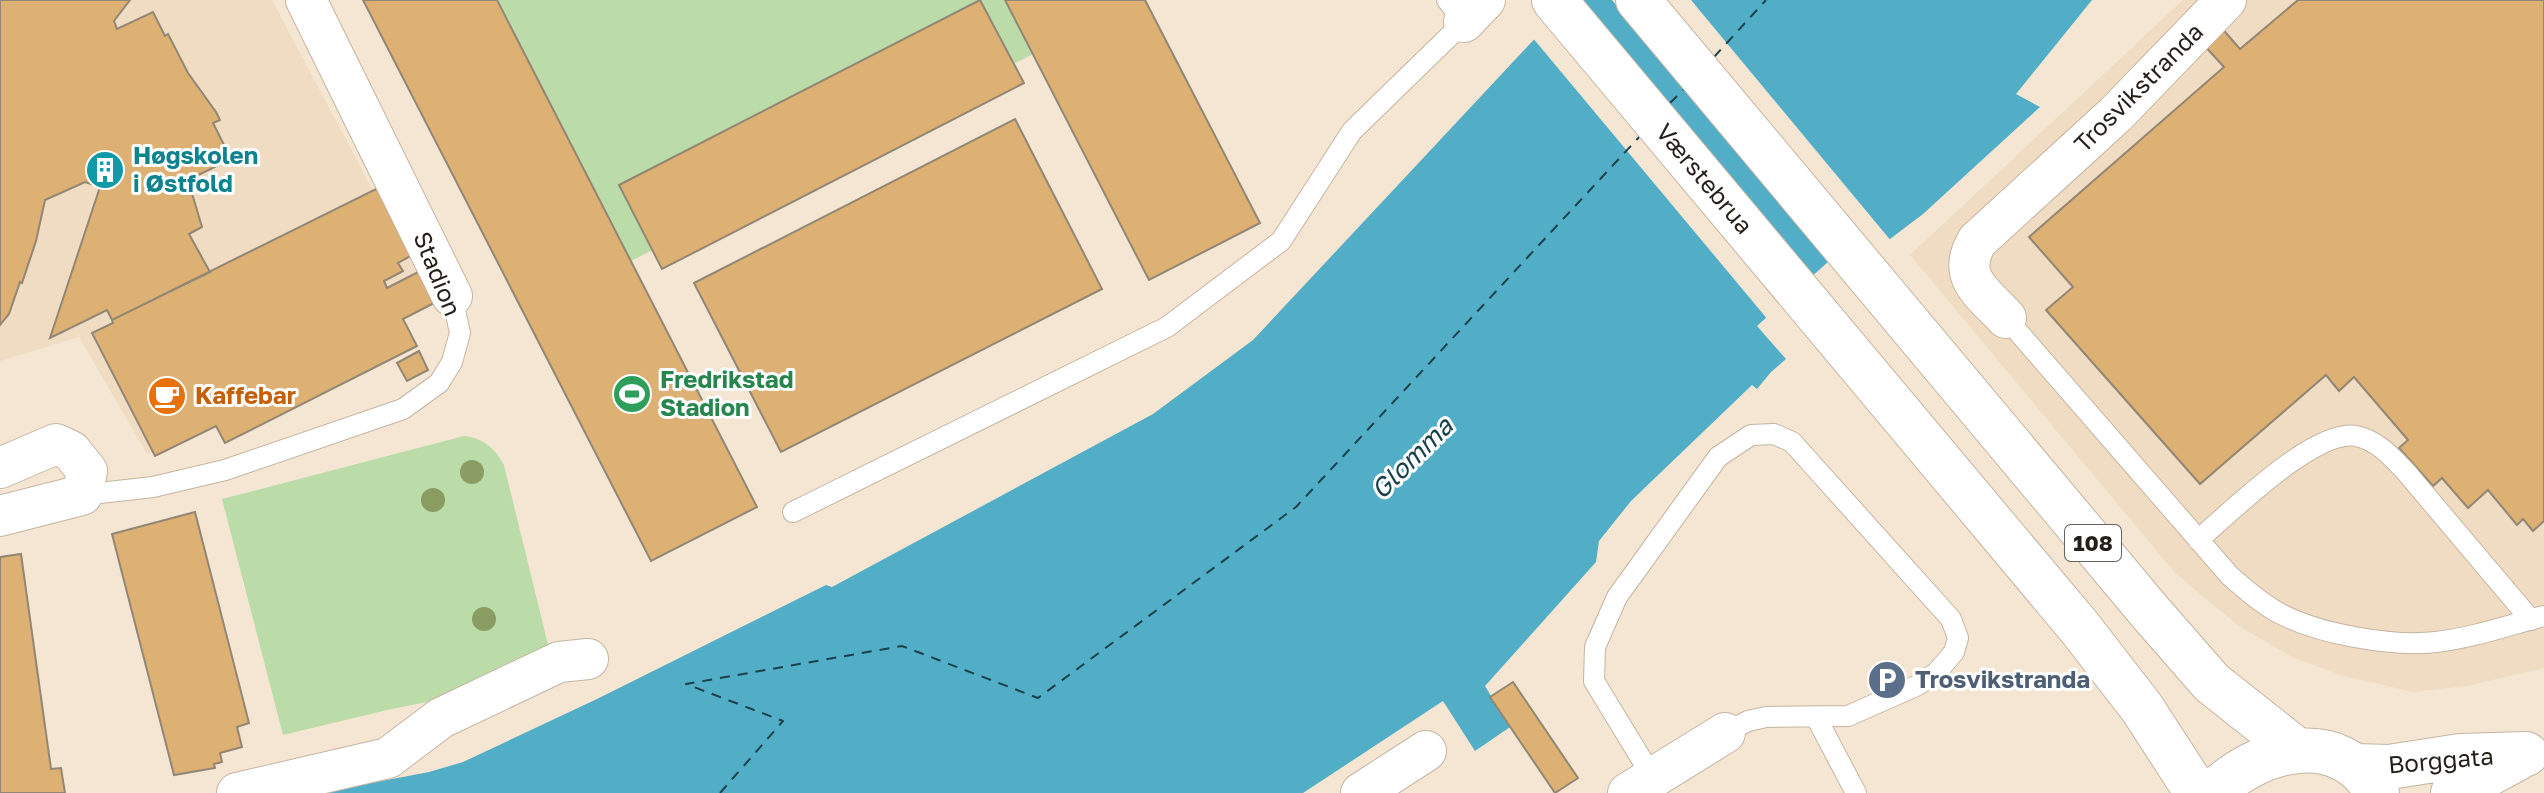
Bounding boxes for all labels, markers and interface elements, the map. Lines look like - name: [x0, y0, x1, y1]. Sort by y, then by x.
- street label: Trosvikstranda: [2067, 16, 2208, 157]
- street label: Værstebrua: [1651, 117, 1760, 239]
- place label: Høgskolen i Østfold: [133, 140, 258, 197]
- building icon: Høgskolen i Østfold: [84, 149, 126, 191]
- street label: Stadion: [408, 227, 468, 320]
- place label: Fredrikstad Stadion: [660, 364, 794, 421]
- sports icon: Fredrikstad Stadion: [611, 373, 653, 415]
- cafe icon: Kaffebar: [146, 375, 188, 417]
- place label: Kaffebar: [195, 380, 296, 409]
- water label: Glomma: [1364, 409, 1460, 505]
- road number: 108: [2065, 525, 2121, 561]
- parking icon: Trosvikstranda: [1866, 659, 1908, 701]
- place label: Trosvikstranda: [1915, 664, 2090, 693]
- street label: Borggata: [2387, 740, 2495, 779]

